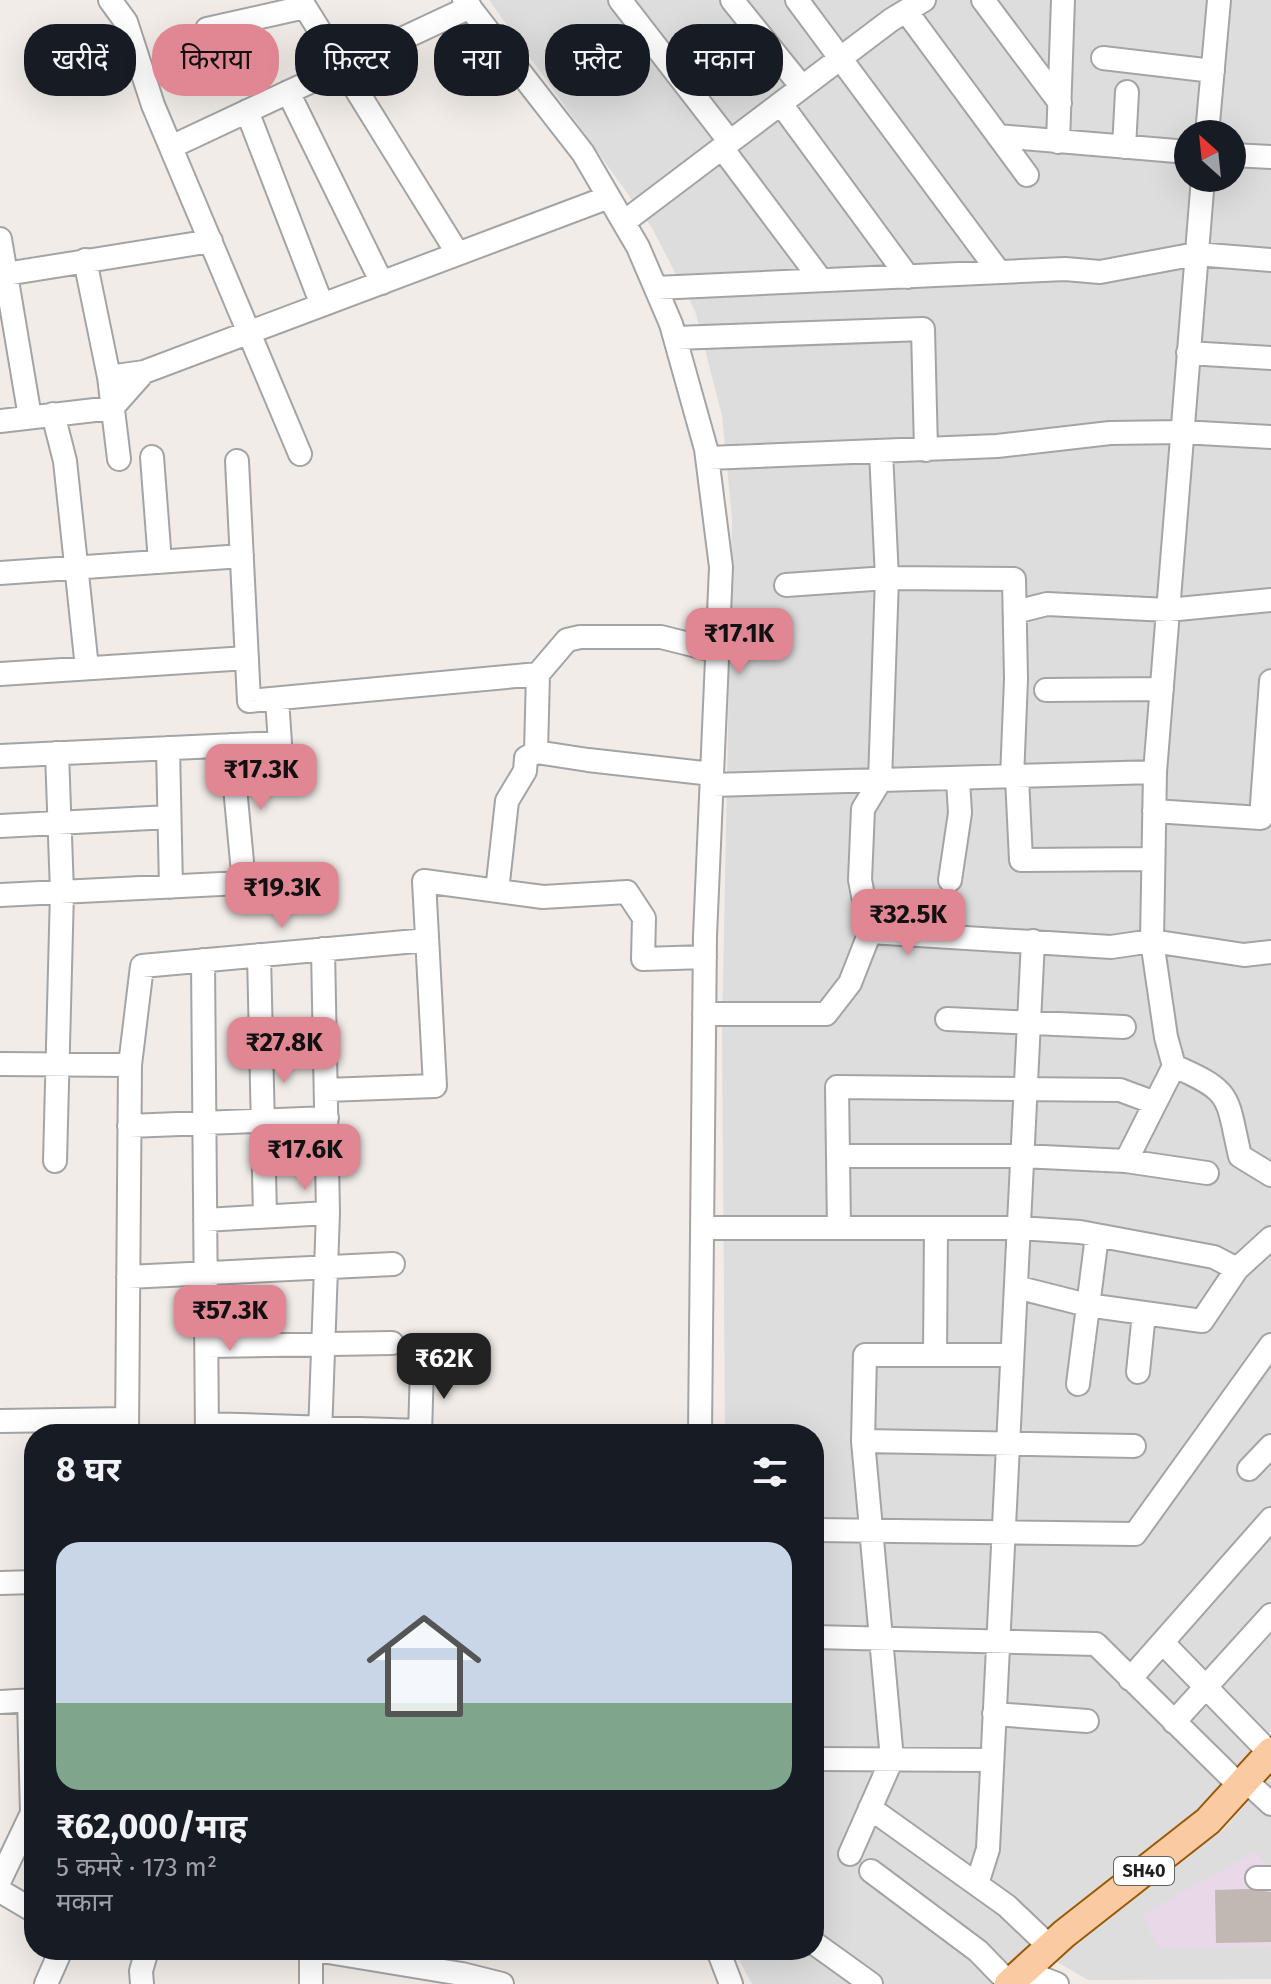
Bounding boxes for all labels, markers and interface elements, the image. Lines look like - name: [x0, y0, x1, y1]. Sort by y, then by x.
- chip: खरीदें: [24, 24, 136, 96]
- chip: किराया: [152, 24, 279, 96]
- chip: फ़िल्टर: [295, 24, 418, 96]
- chip: नया: [434, 24, 529, 96]
- chip: फ़्लैट: [545, 24, 650, 96]
- chip: मकान: [666, 24, 783, 96]
- north arrow: [1174, 120, 1246, 192]
- map controls: [1174, 120, 1246, 192]
- pin: ₹17.1K: [674, 608, 804, 676]
- text: ₹17.1K: [704, 618, 774, 649]
- pin: ₹17.3K: [196, 744, 326, 812]
- text: ₹17.3K: [224, 754, 298, 785]
- pin: ₹19.3K: [217, 862, 347, 930]
- text: ₹19.3K: [243, 872, 321, 903]
- pin: ₹32.5K: [843, 889, 973, 957]
- text: ₹32.5K: [869, 899, 947, 930]
- pin: ₹27.8K: [219, 1017, 349, 1085]
- text: ₹27.8K: [245, 1027, 323, 1058]
- pin: ₹17.6K: [240, 1124, 370, 1192]
- text: ₹17.6K: [267, 1134, 343, 1165]
- pin: ₹57.3K: [165, 1285, 295, 1353]
- text: ₹57.3K: [192, 1295, 268, 1326]
- pin: ₹62K: [397, 1333, 491, 1401]
- text: ₹62K: [415, 1343, 473, 1374]
- text: 8 घर: [56, 1449, 121, 1490]
- icon: filters: [748, 1450, 792, 1494]
- icon: home: [352, 1594, 496, 1738]
- text: ₹62,000/माह: [56, 1806, 247, 1847]
- text: 5 कमरे · 173 m²: [56, 1852, 217, 1883]
- road number: SH40: [1114, 1857, 1174, 1885]
- text: मकान: [56, 1887, 113, 1918]

